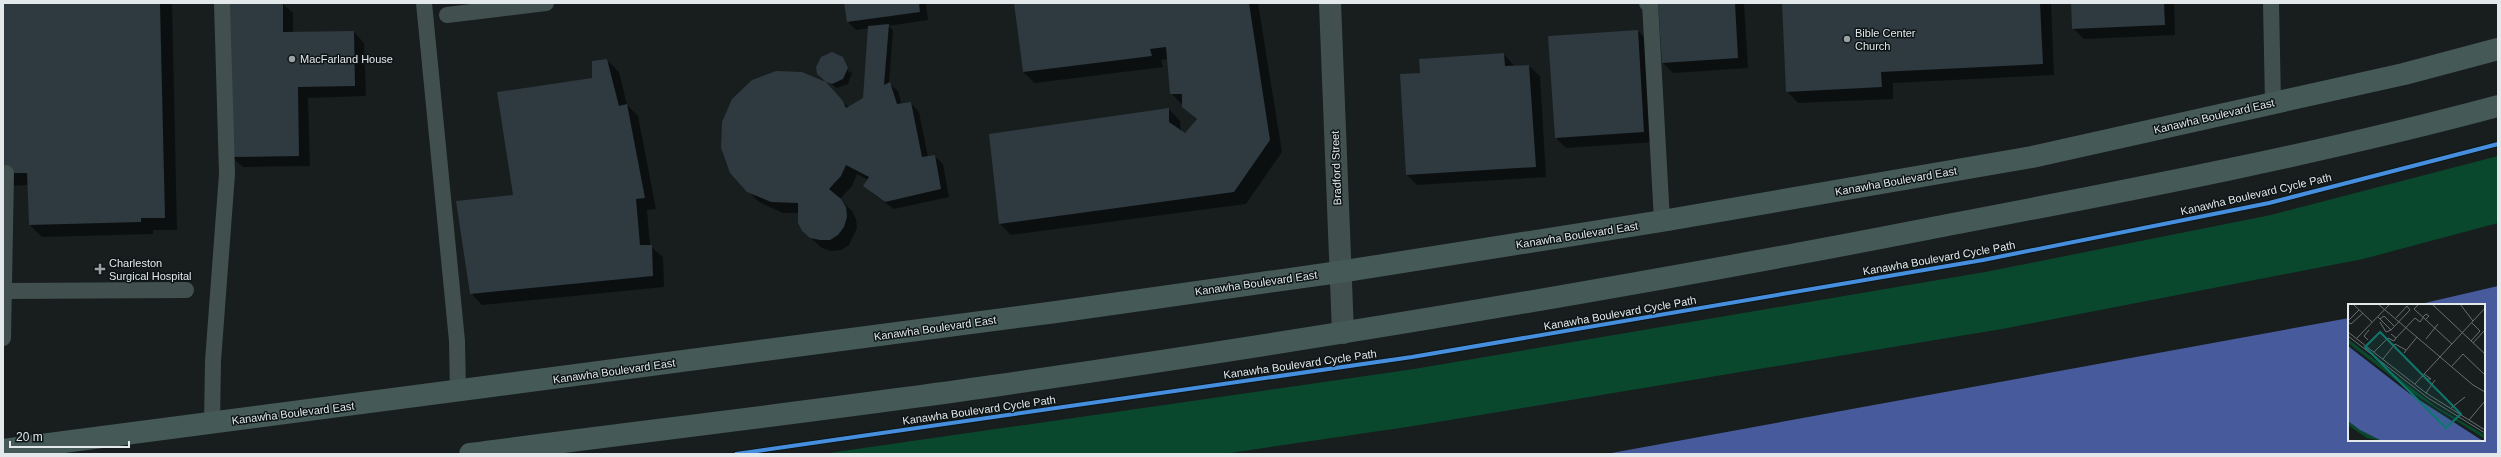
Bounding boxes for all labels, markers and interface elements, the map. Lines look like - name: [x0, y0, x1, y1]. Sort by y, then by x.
- place label: Bible Center Church: [1855, 27, 1916, 52]
- marker: Bible Center Church: [1842, 34, 1852, 44]
- place label: MacFarland House: [300, 53, 393, 65]
- marker: MacFarland House: [287, 54, 297, 64]
- street label: Kanawha Boulevard East: [2152, 96, 2276, 136]
- street label: Bradford Street: [1329, 131, 1343, 205]
- street label: Kanawha Boulevard East: [1834, 164, 1958, 198]
- street label: Kanawha Boulevard Cycle Path: [2179, 171, 2333, 217]
- street label: Kanawha Boulevard East: [1515, 219, 1639, 251]
- street label: Kanawha Boulevard Cycle Path: [1862, 239, 2016, 277]
- place label: Charleston Surgical Hospital: [109, 257, 192, 282]
- marker: Charleston Surgical Hospital: [94, 263, 106, 275]
- street label: Kanawha Boulevard East: [1194, 268, 1318, 298]
- street label: Kanawha Boulevard Cycle Path: [1543, 294, 1697, 332]
- inset map: [2348, 304, 2485, 441]
- street label: Kanawha Boulevard East: [873, 313, 997, 343]
- street label: Kanawha Boulevard Cycle Path: [1223, 347, 1377, 381]
- street label: Kanawha Boulevard East: [552, 356, 676, 386]
- street label: Kanawha Boulevard Cycle Path: [902, 393, 1056, 427]
- street label: Kanawha Boulevard East: [231, 400, 355, 426]
- scale bar: [10, 423, 129, 449]
- text: 20 m: [16, 430, 43, 444]

